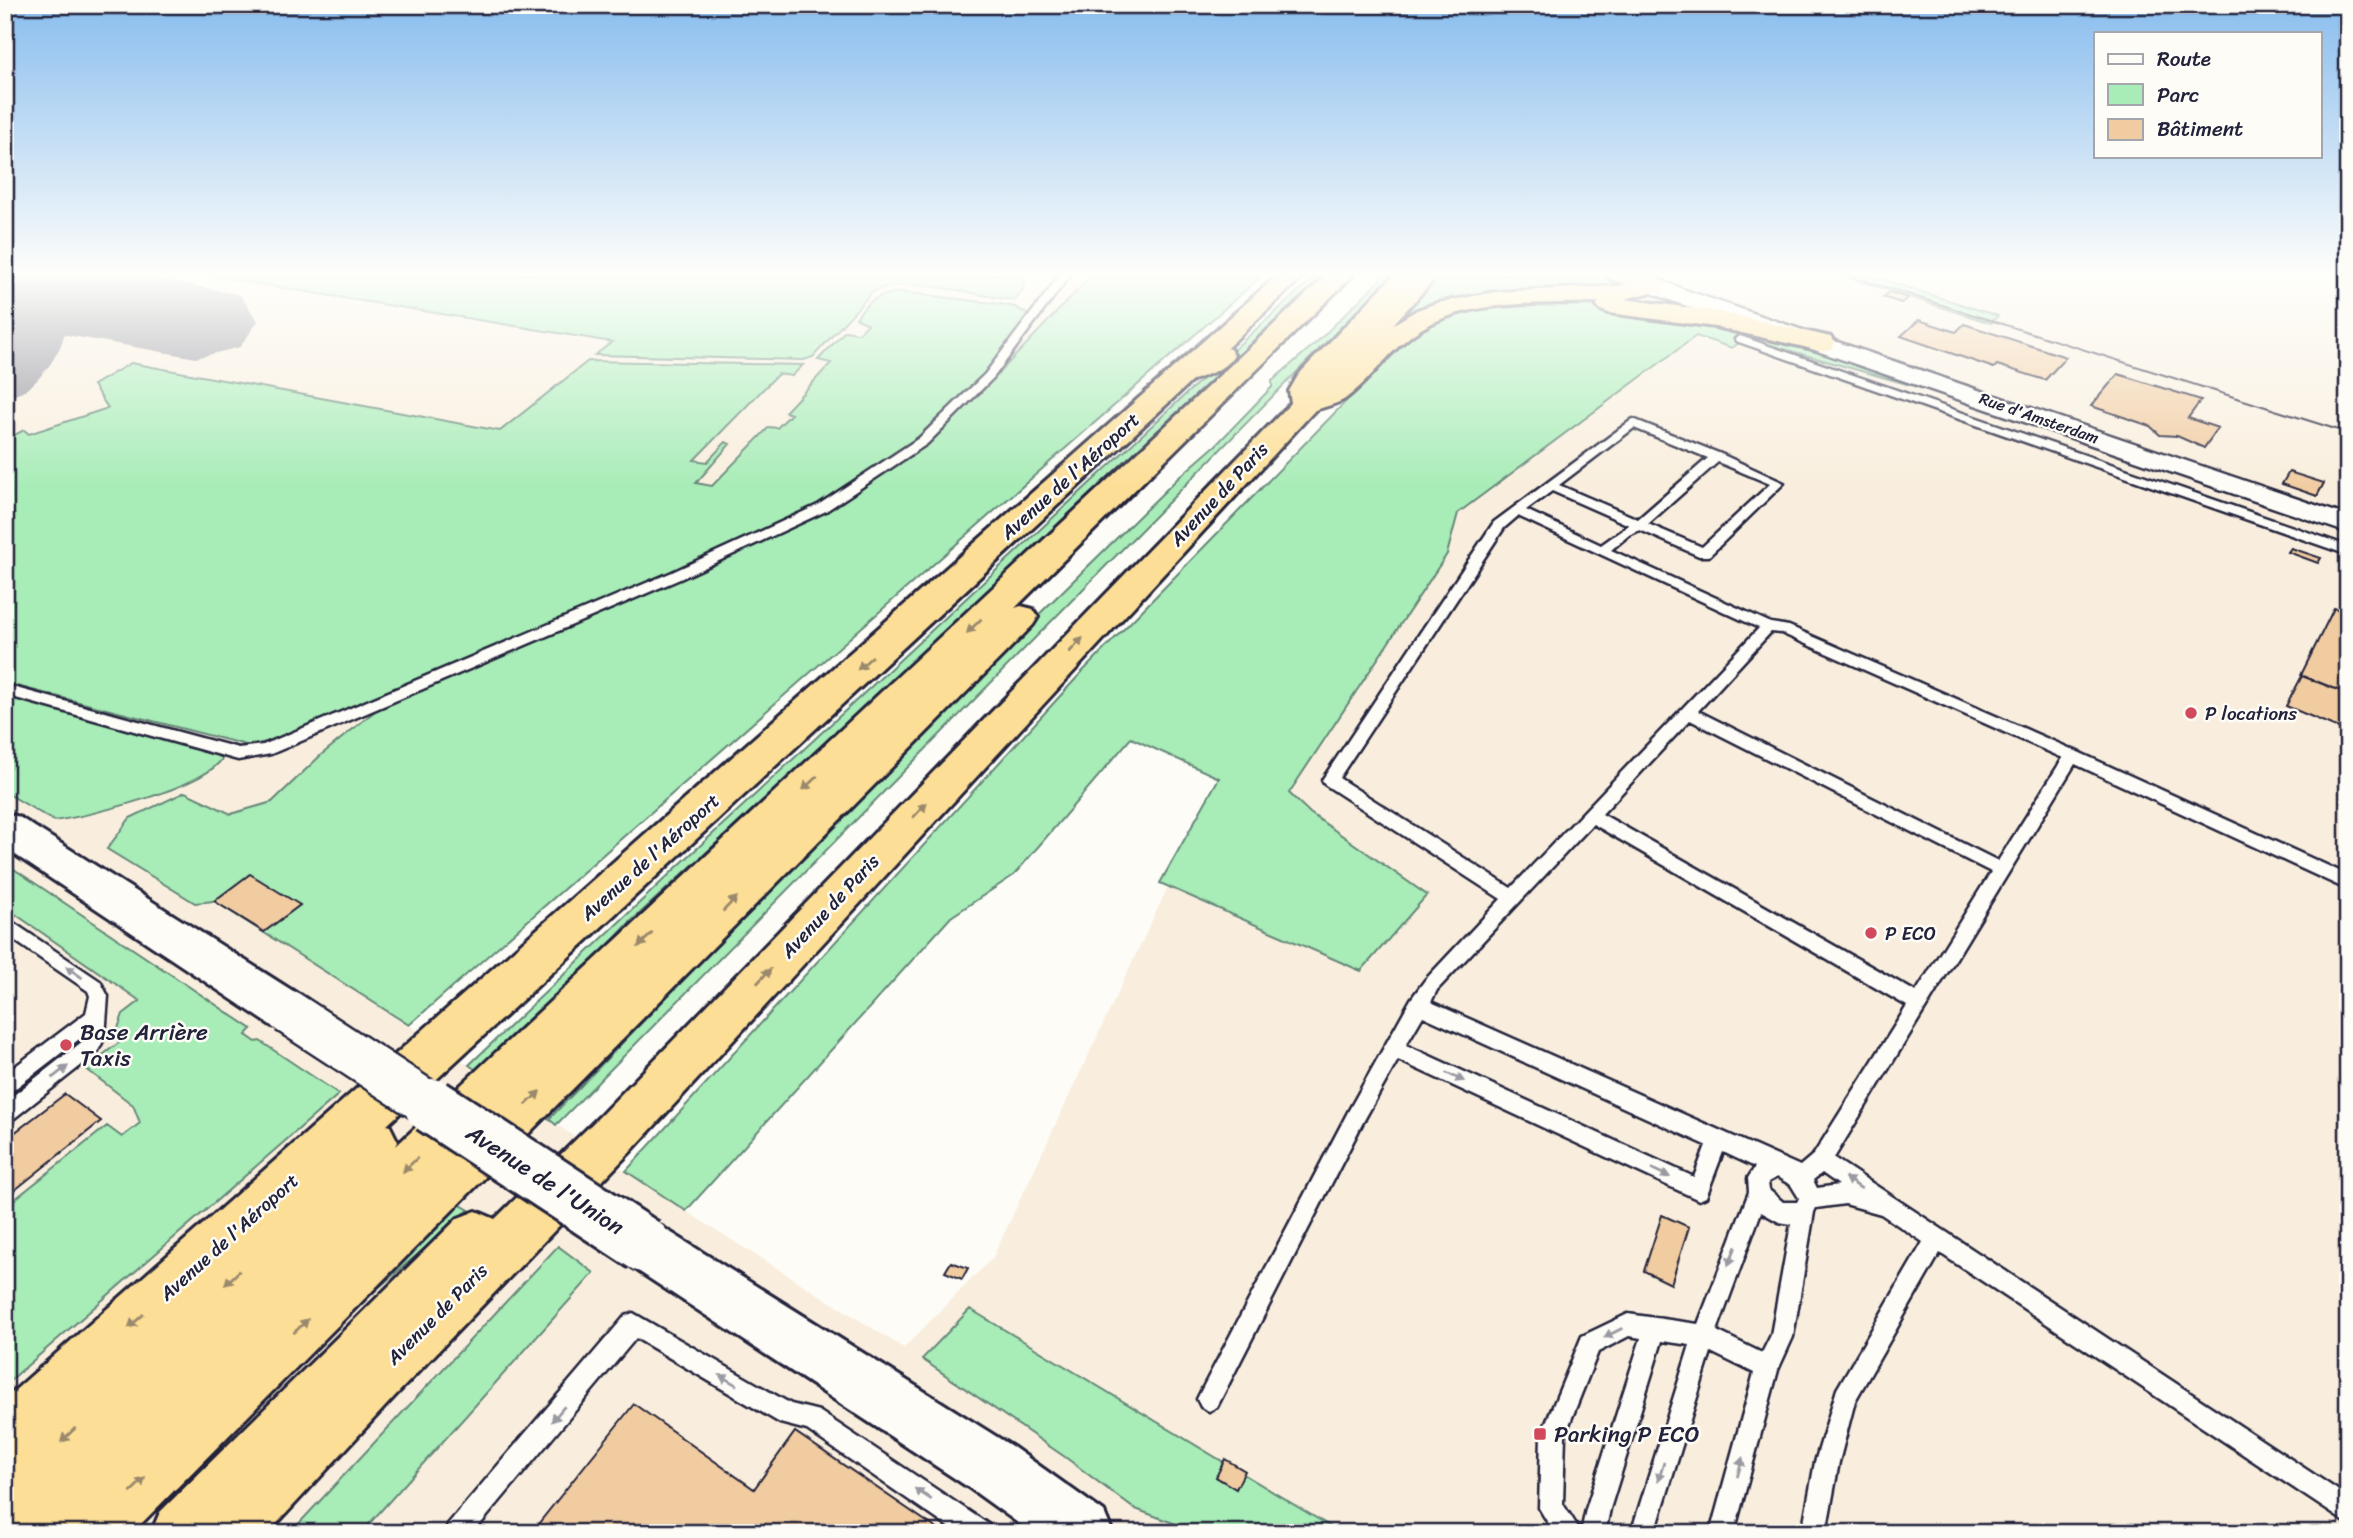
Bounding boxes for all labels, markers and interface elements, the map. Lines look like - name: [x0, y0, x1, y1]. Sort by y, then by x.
- legend: [2094, 32, 2322, 158]
- text: Route: [2157, 40, 2211, 78]
- text: Parc: [2157, 76, 2199, 114]
- text: Bâtiment: [2157, 110, 2243, 148]
- street label: Rue d'Amsterdam: [1975, 384, 2103, 452]
- street label: Avenue de l'Aéroport: [992, 404, 1147, 549]
- street label: Avenue de Paris: [1161, 434, 1277, 555]
- one-way arrow: [966, 617, 983, 633]
- one-way arrow: [1068, 637, 1084, 654]
- one-way arrow: [857, 654, 874, 670]
- place label: P locations: [2205, 697, 2297, 730]
- marker: P locations: [2183, 705, 2199, 721]
- one-way arrow: [801, 775, 818, 792]
- street label: Avenue de l'Aéroport: [572, 785, 727, 930]
- one-way arrow: [912, 801, 928, 819]
- street label: Avenue de Paris: [772, 846, 888, 967]
- one-way arrow: [722, 896, 738, 912]
- place label: P ECO: [1885, 917, 1936, 950]
- marker: P ECO: [1863, 925, 1879, 941]
- one-way arrow: [637, 932, 654, 948]
- one-way arrow: [65, 965, 83, 979]
- one-way arrow: [755, 968, 771, 985]
- place label: Base Arrière Taxis: [80, 1012, 208, 1079]
- marker: Base Arrière Taxis: [58, 1037, 74, 1053]
- one-way arrow: [50, 1065, 68, 1080]
- one-way arrow: [1444, 1072, 1465, 1083]
- one-way arrow: [524, 1090, 541, 1106]
- street label: Avenue de l'Union: [457, 1113, 633, 1247]
- one-way arrow: [401, 1157, 418, 1174]
- street label: Avenue de l'Aéroport: [151, 1165, 306, 1310]
- one-way arrow: [1651, 1167, 1671, 1178]
- one-way arrow: [1844, 1176, 1862, 1190]
- one-way arrow: [1726, 1245, 1737, 1266]
- street label: Avenue de Paris: [378, 1255, 496, 1373]
- one-way arrow: [224, 1269, 241, 1285]
- one-way arrow: [127, 1313, 144, 1328]
- one-way arrow: [292, 1317, 309, 1334]
- one-way arrow: [1603, 1327, 1623, 1338]
- one-way arrow: [719, 1374, 738, 1386]
- one-way arrow: [551, 1405, 566, 1422]
- place label: Parking P ECO: [1554, 1414, 1700, 1455]
- marker: Parking P ECO: [1532, 1426, 1548, 1442]
- one-way arrow: [60, 1427, 77, 1443]
- one-way arrow: [1735, 1456, 1746, 1478]
- one-way arrow: [1656, 1462, 1666, 1483]
- one-way arrow: [130, 1477, 146, 1493]
- one-way arrow: [914, 1487, 932, 1501]

